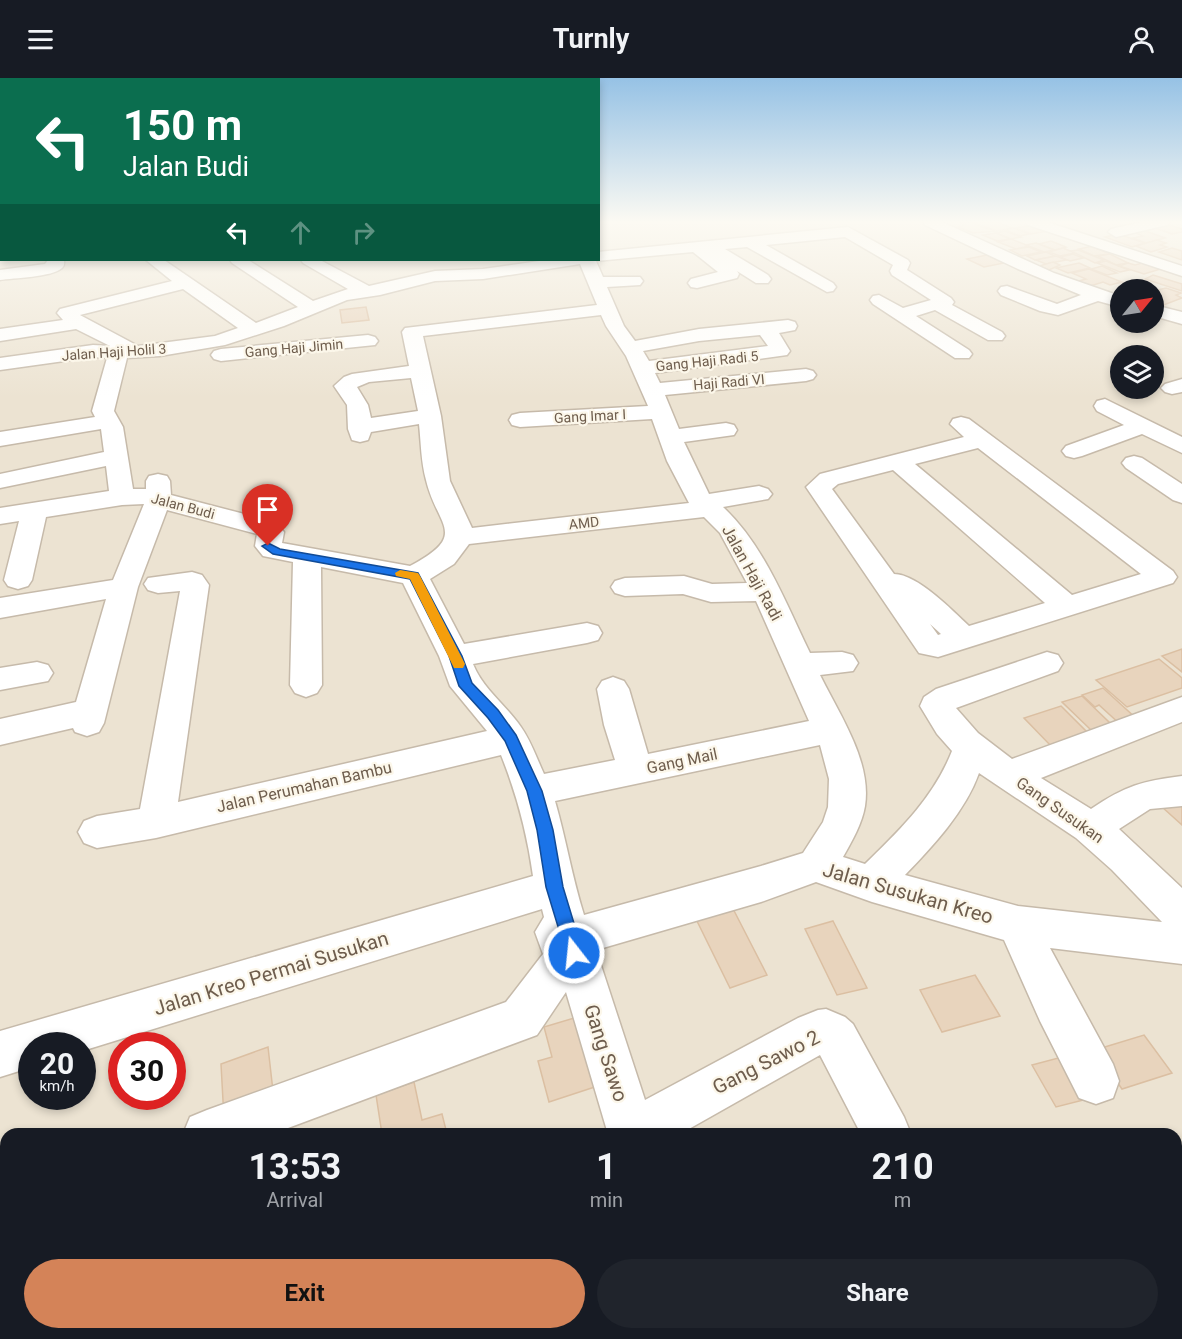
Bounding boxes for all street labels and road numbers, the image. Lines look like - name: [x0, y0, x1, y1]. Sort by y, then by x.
- street label: Gang Haji Jimin: [244, 336, 344, 360]
- street label: Jalan Haji Holil 3: [61, 340, 167, 364]
- street label: Gang Haji Radi 5: [655, 348, 759, 374]
- street label: Haji Radi VI: [693, 371, 765, 393]
- street label: Gang Imar I: [554, 406, 626, 426]
- street label: Jalan Budi: [149, 490, 217, 522]
- street label: AMD: [568, 513, 600, 533]
- street label: Jalan Haji Radi: [718, 522, 786, 624]
- street label: Gang Mail: [645, 744, 719, 778]
- street label: Jalan Perumahan Bambu: [215, 758, 393, 816]
- street label: Gang Susukan: [1013, 773, 1107, 847]
- street label: Jalan Susukan Kreo: [820, 857, 996, 929]
- street label: Jalan Kreo Permai Susukan: [151, 926, 391, 1020]
- street label: Gang Sawo: [579, 1001, 633, 1105]
- street label: Gang Sawo 2: [708, 1025, 824, 1099]

